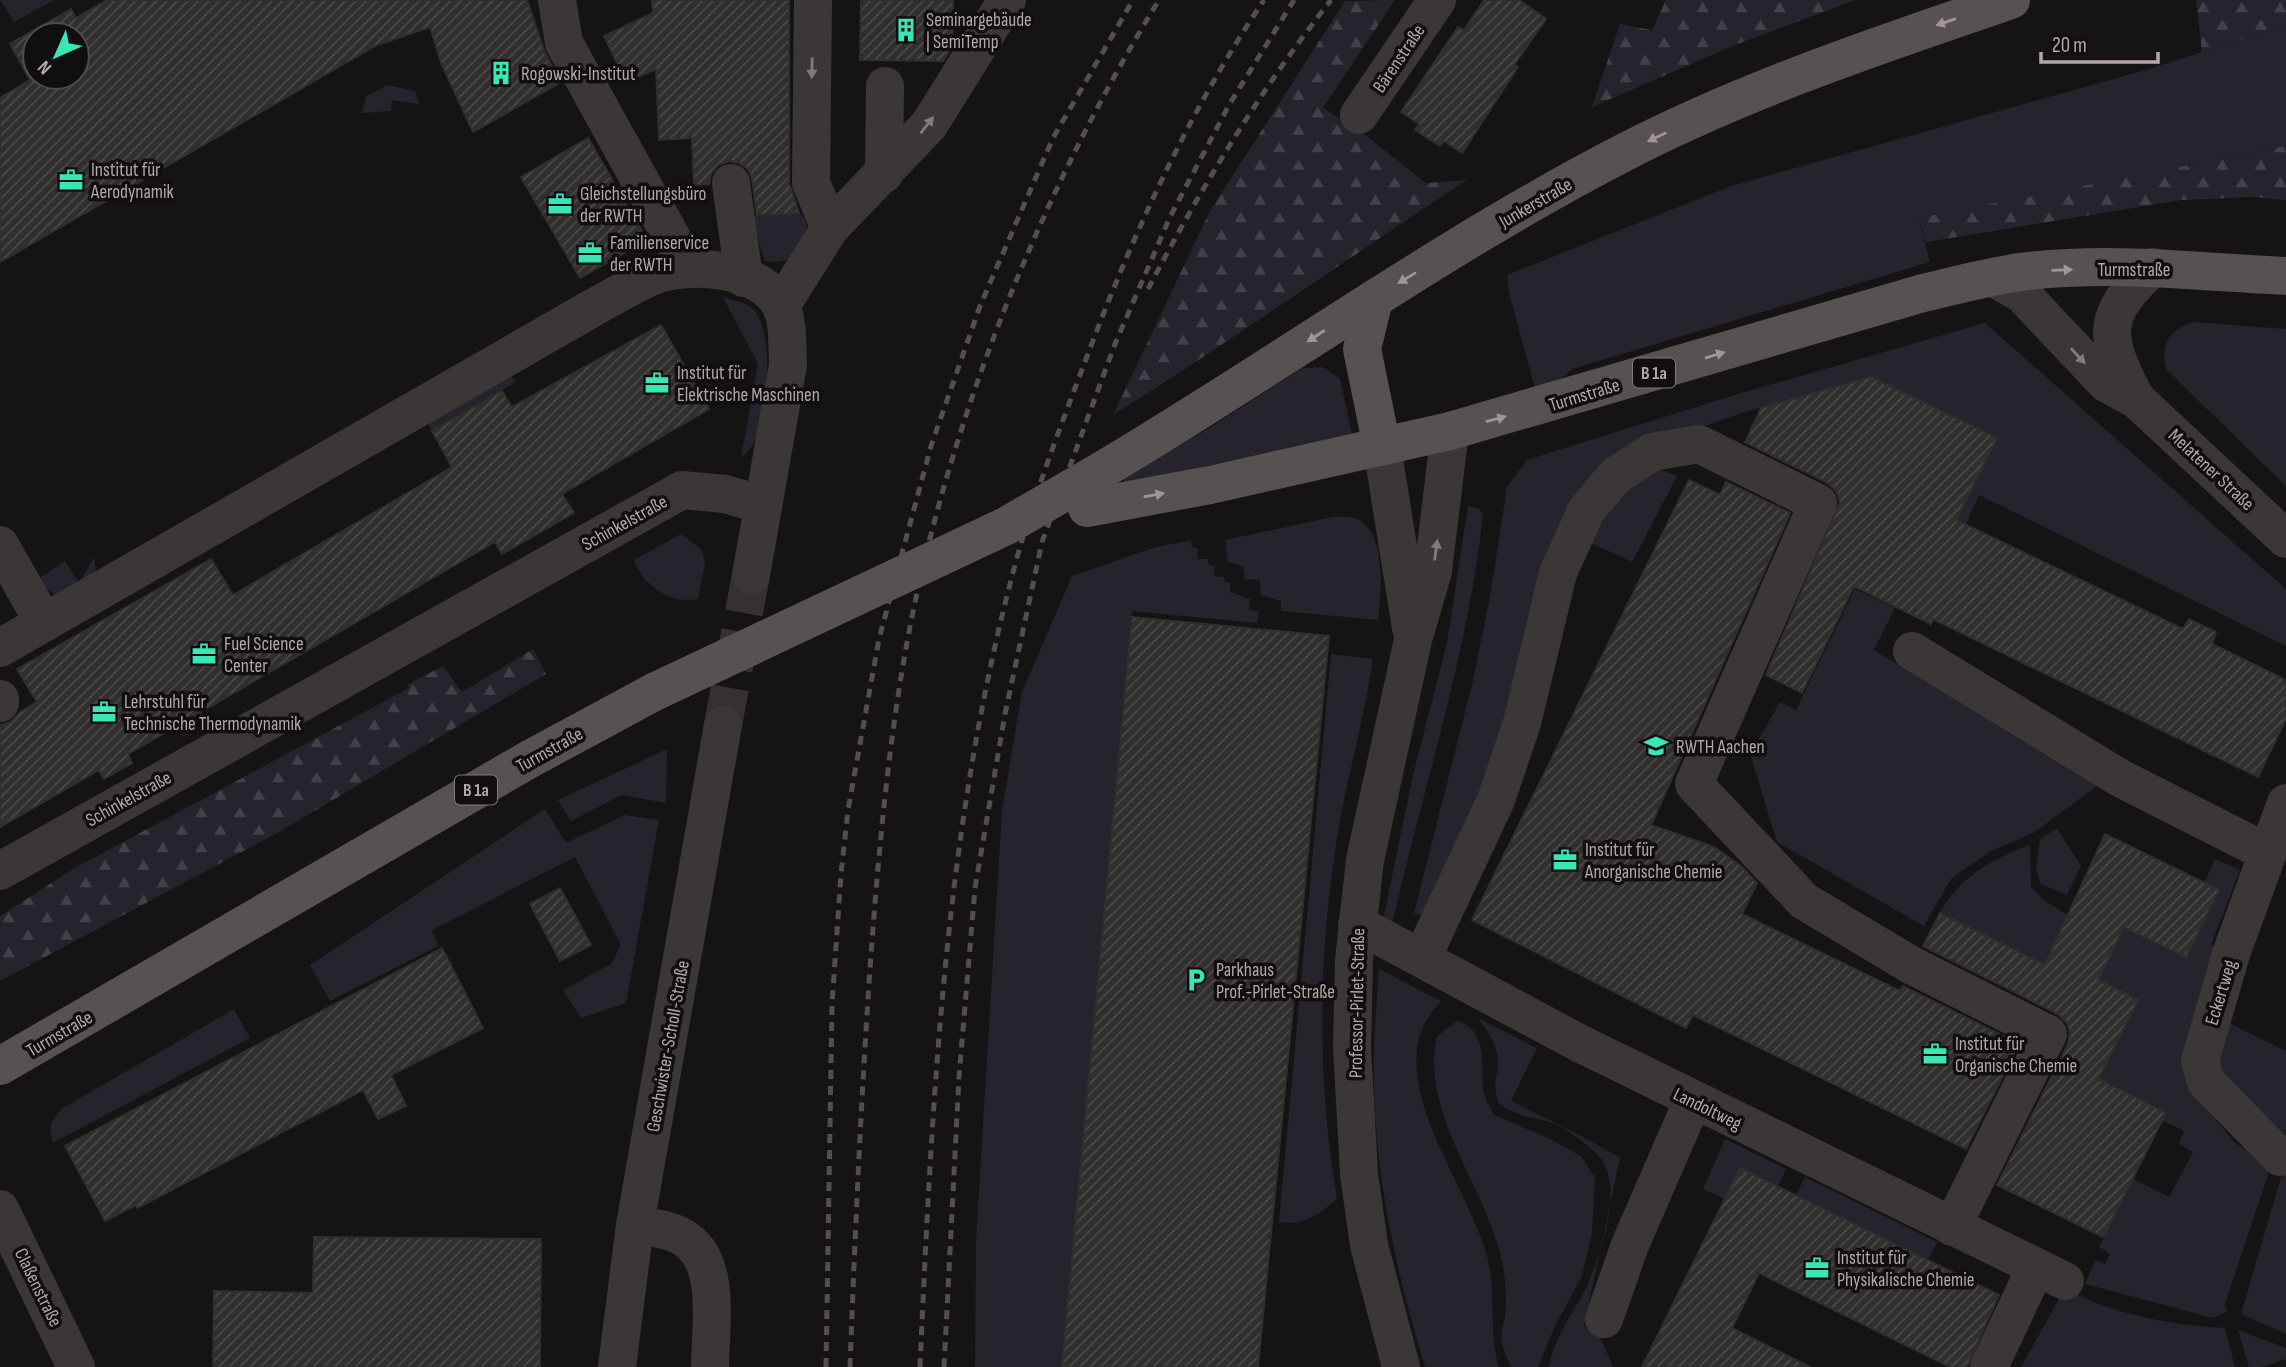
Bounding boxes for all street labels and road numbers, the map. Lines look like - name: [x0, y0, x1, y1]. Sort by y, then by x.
- street label: Bärenstraße: [1368, 20, 1430, 97]
- street label: Junkerstraße: [1494, 173, 1576, 234]
- street label: Turmstraße: [2098, 259, 2170, 282]
- road number: B 1a: [1633, 358, 1675, 388]
- street label: Turmstraße: [1546, 374, 1623, 417]
- street label: Melatener Straße: [2163, 424, 2259, 516]
- street label: Schinkelstraße: [578, 490, 672, 556]
- street label: Turmstraße: [512, 723, 587, 778]
- street label: Schinkelstraße: [82, 766, 176, 832]
- road number: B 1a: [455, 776, 497, 804]
- street label: Professor-Pirlet-Straße: [1345, 928, 1370, 1078]
- street label: Eckertweg: [2201, 957, 2242, 1028]
- street label: Geschwister-Scholl-Straße: [642, 959, 695, 1134]
- street label: Turmstraße: [23, 1006, 97, 1062]
- street label: Landoltweg: [1669, 1083, 1746, 1136]
- street label: Claßenstraße: [9, 1245, 67, 1331]

